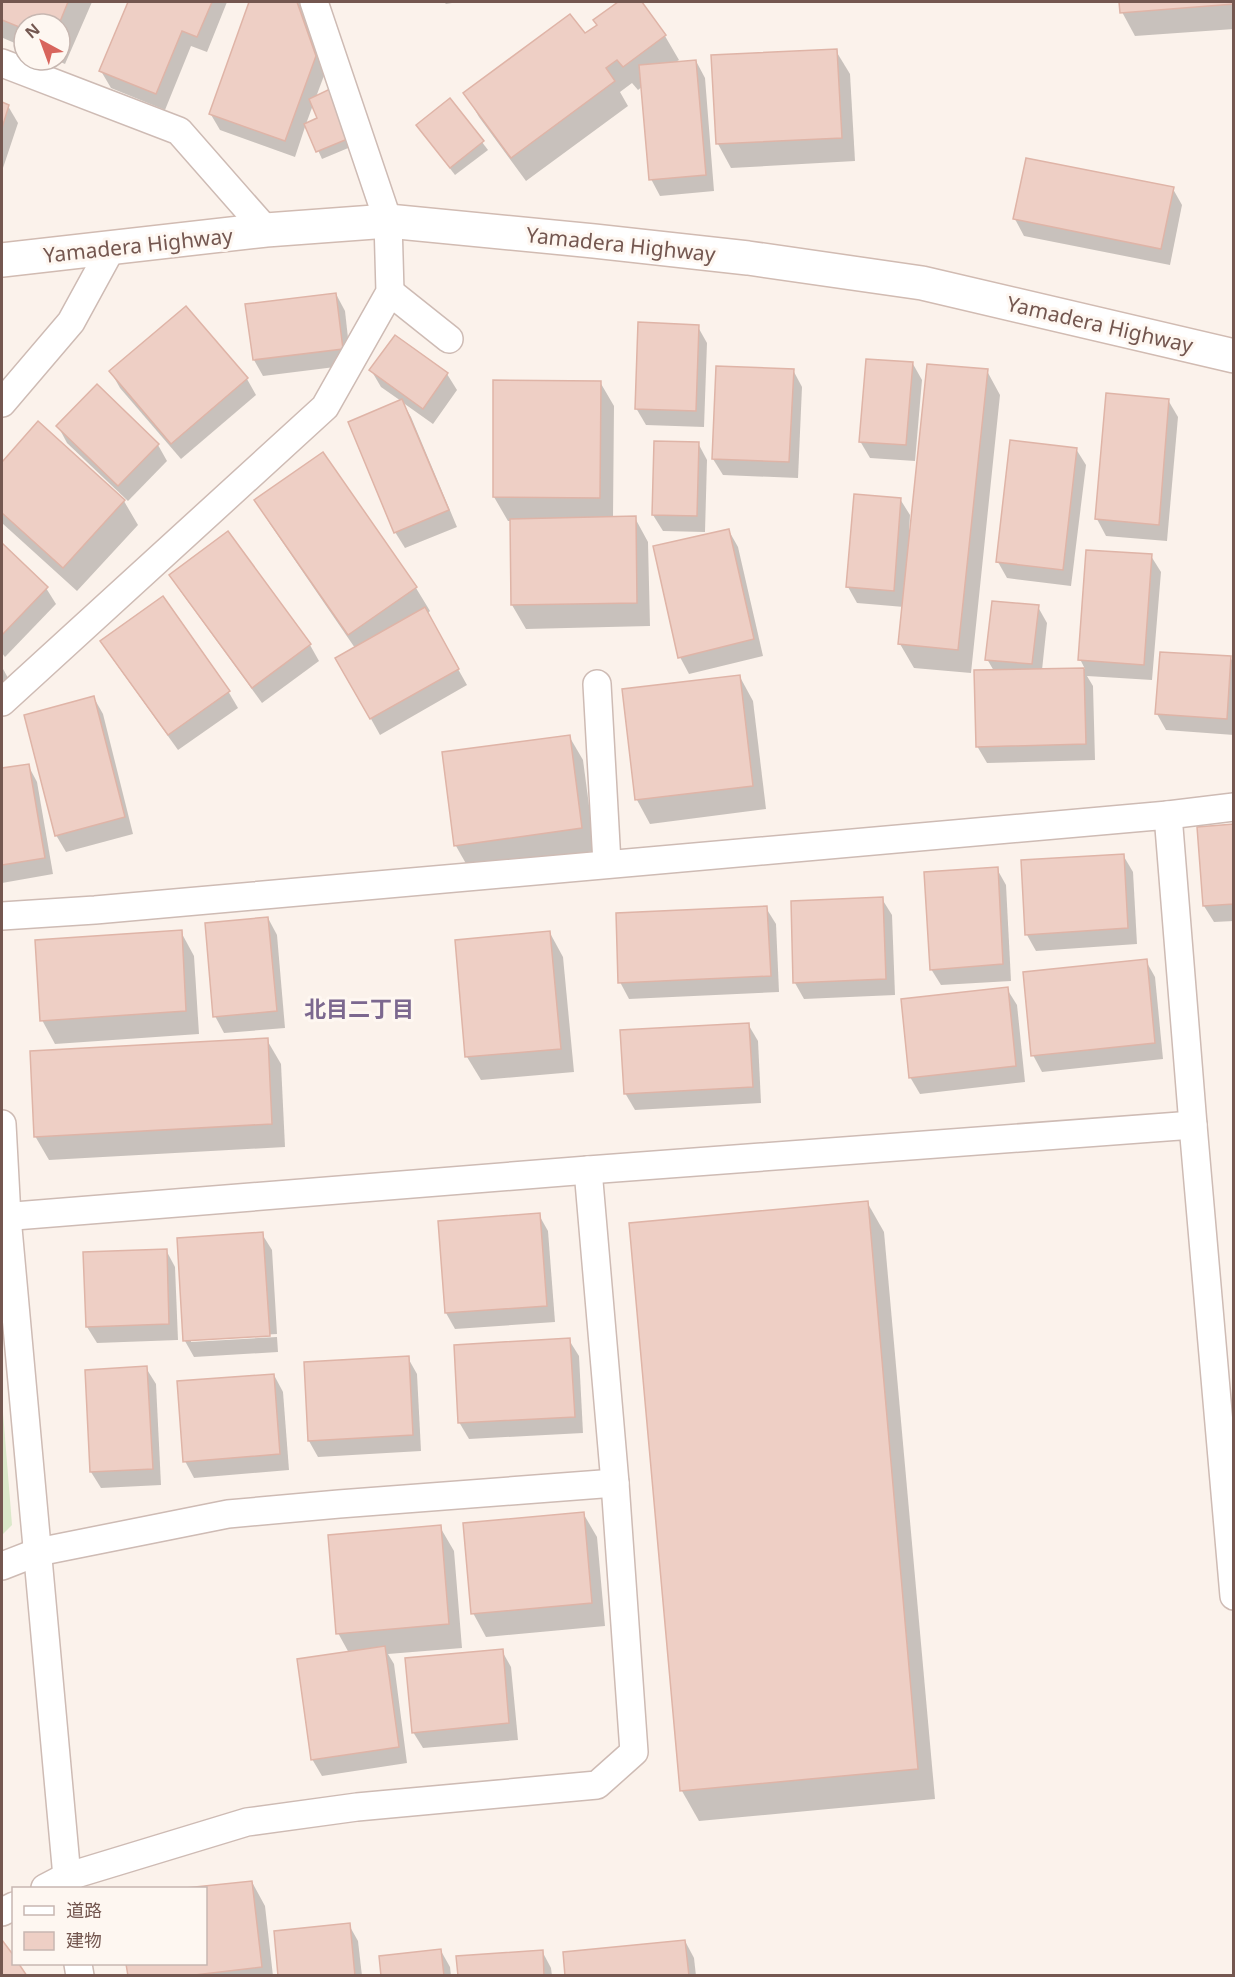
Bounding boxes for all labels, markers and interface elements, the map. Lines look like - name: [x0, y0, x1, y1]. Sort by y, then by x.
- north arrow: [12, 12, 72, 72]
- text: N: [20, 18, 44, 43]
- street label: Yamadera Highway: [525, 220, 717, 268]
- street label: Yamadera Highway: [42, 221, 234, 269]
- street label: Yamadera Highway: [1004, 289, 1196, 359]
- district label: 北目二丁目: [304, 993, 414, 1023]
- legend: [12, 1887, 207, 1965]
- text: 道路: [66, 1898, 102, 1922]
- text: 建物: [66, 1928, 102, 1952]

